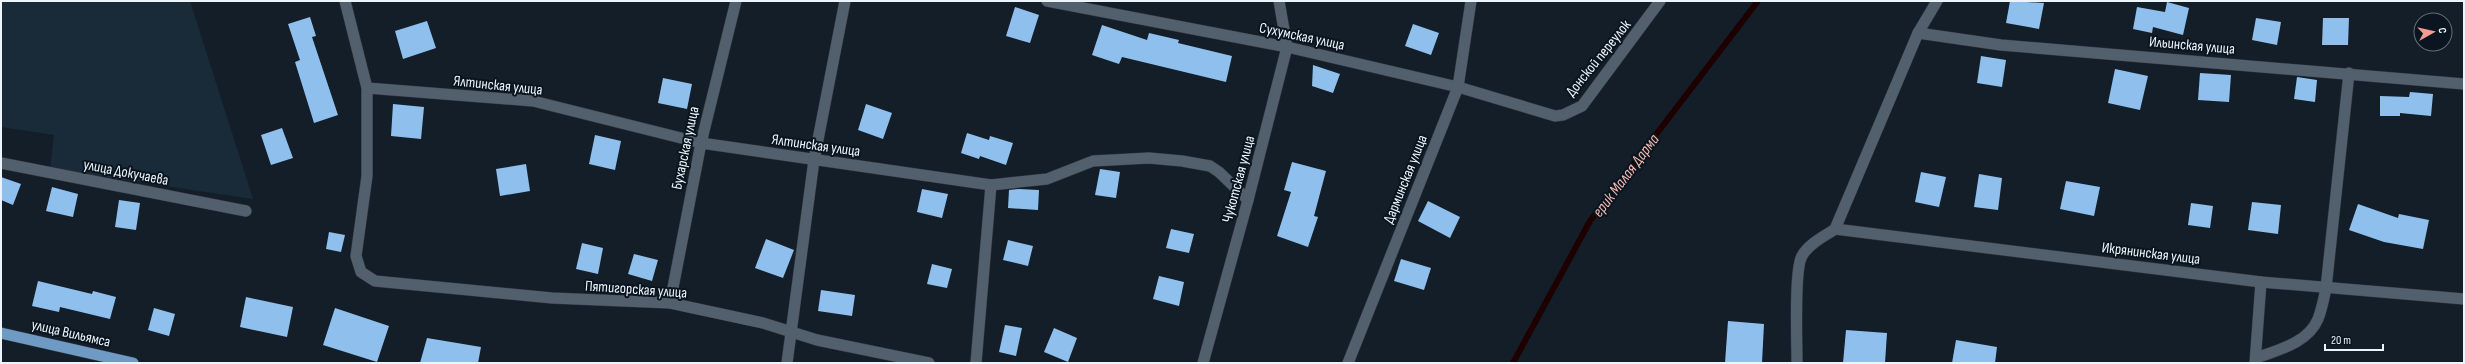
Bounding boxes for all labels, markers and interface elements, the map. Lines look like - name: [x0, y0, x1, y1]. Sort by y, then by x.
- north arrow: [2413, 12, 2453, 52]
- street label: Донской переулок: [1562, 16, 1635, 101]
- street label: Сухумская улица: [1258, 18, 1346, 55]
- text: С: [2436, 27, 2449, 35]
- street label: Ильинская улица: [2148, 32, 2236, 59]
- street label: Ялтинская улица: [453, 71, 544, 100]
- street label: Бухарская улица: [667, 105, 704, 191]
- street label: Ялтинская улица: [770, 130, 862, 161]
- water label: ерик Малая Дарма: [1589, 130, 1664, 221]
- street label: Дарминская улица: [1379, 132, 1432, 226]
- street label: Чукотская улица: [1218, 133, 1259, 225]
- street label: улица Докучаева: [82, 155, 170, 190]
- street label: Икрянинская улица: [2101, 238, 2201, 269]
- street label: Пятигорская улица: [584, 276, 688, 303]
- street label: улица Вильямса: [30, 315, 112, 352]
- scale bar: [2325, 326, 2383, 352]
- text: 20 m: [2331, 333, 2351, 348]

